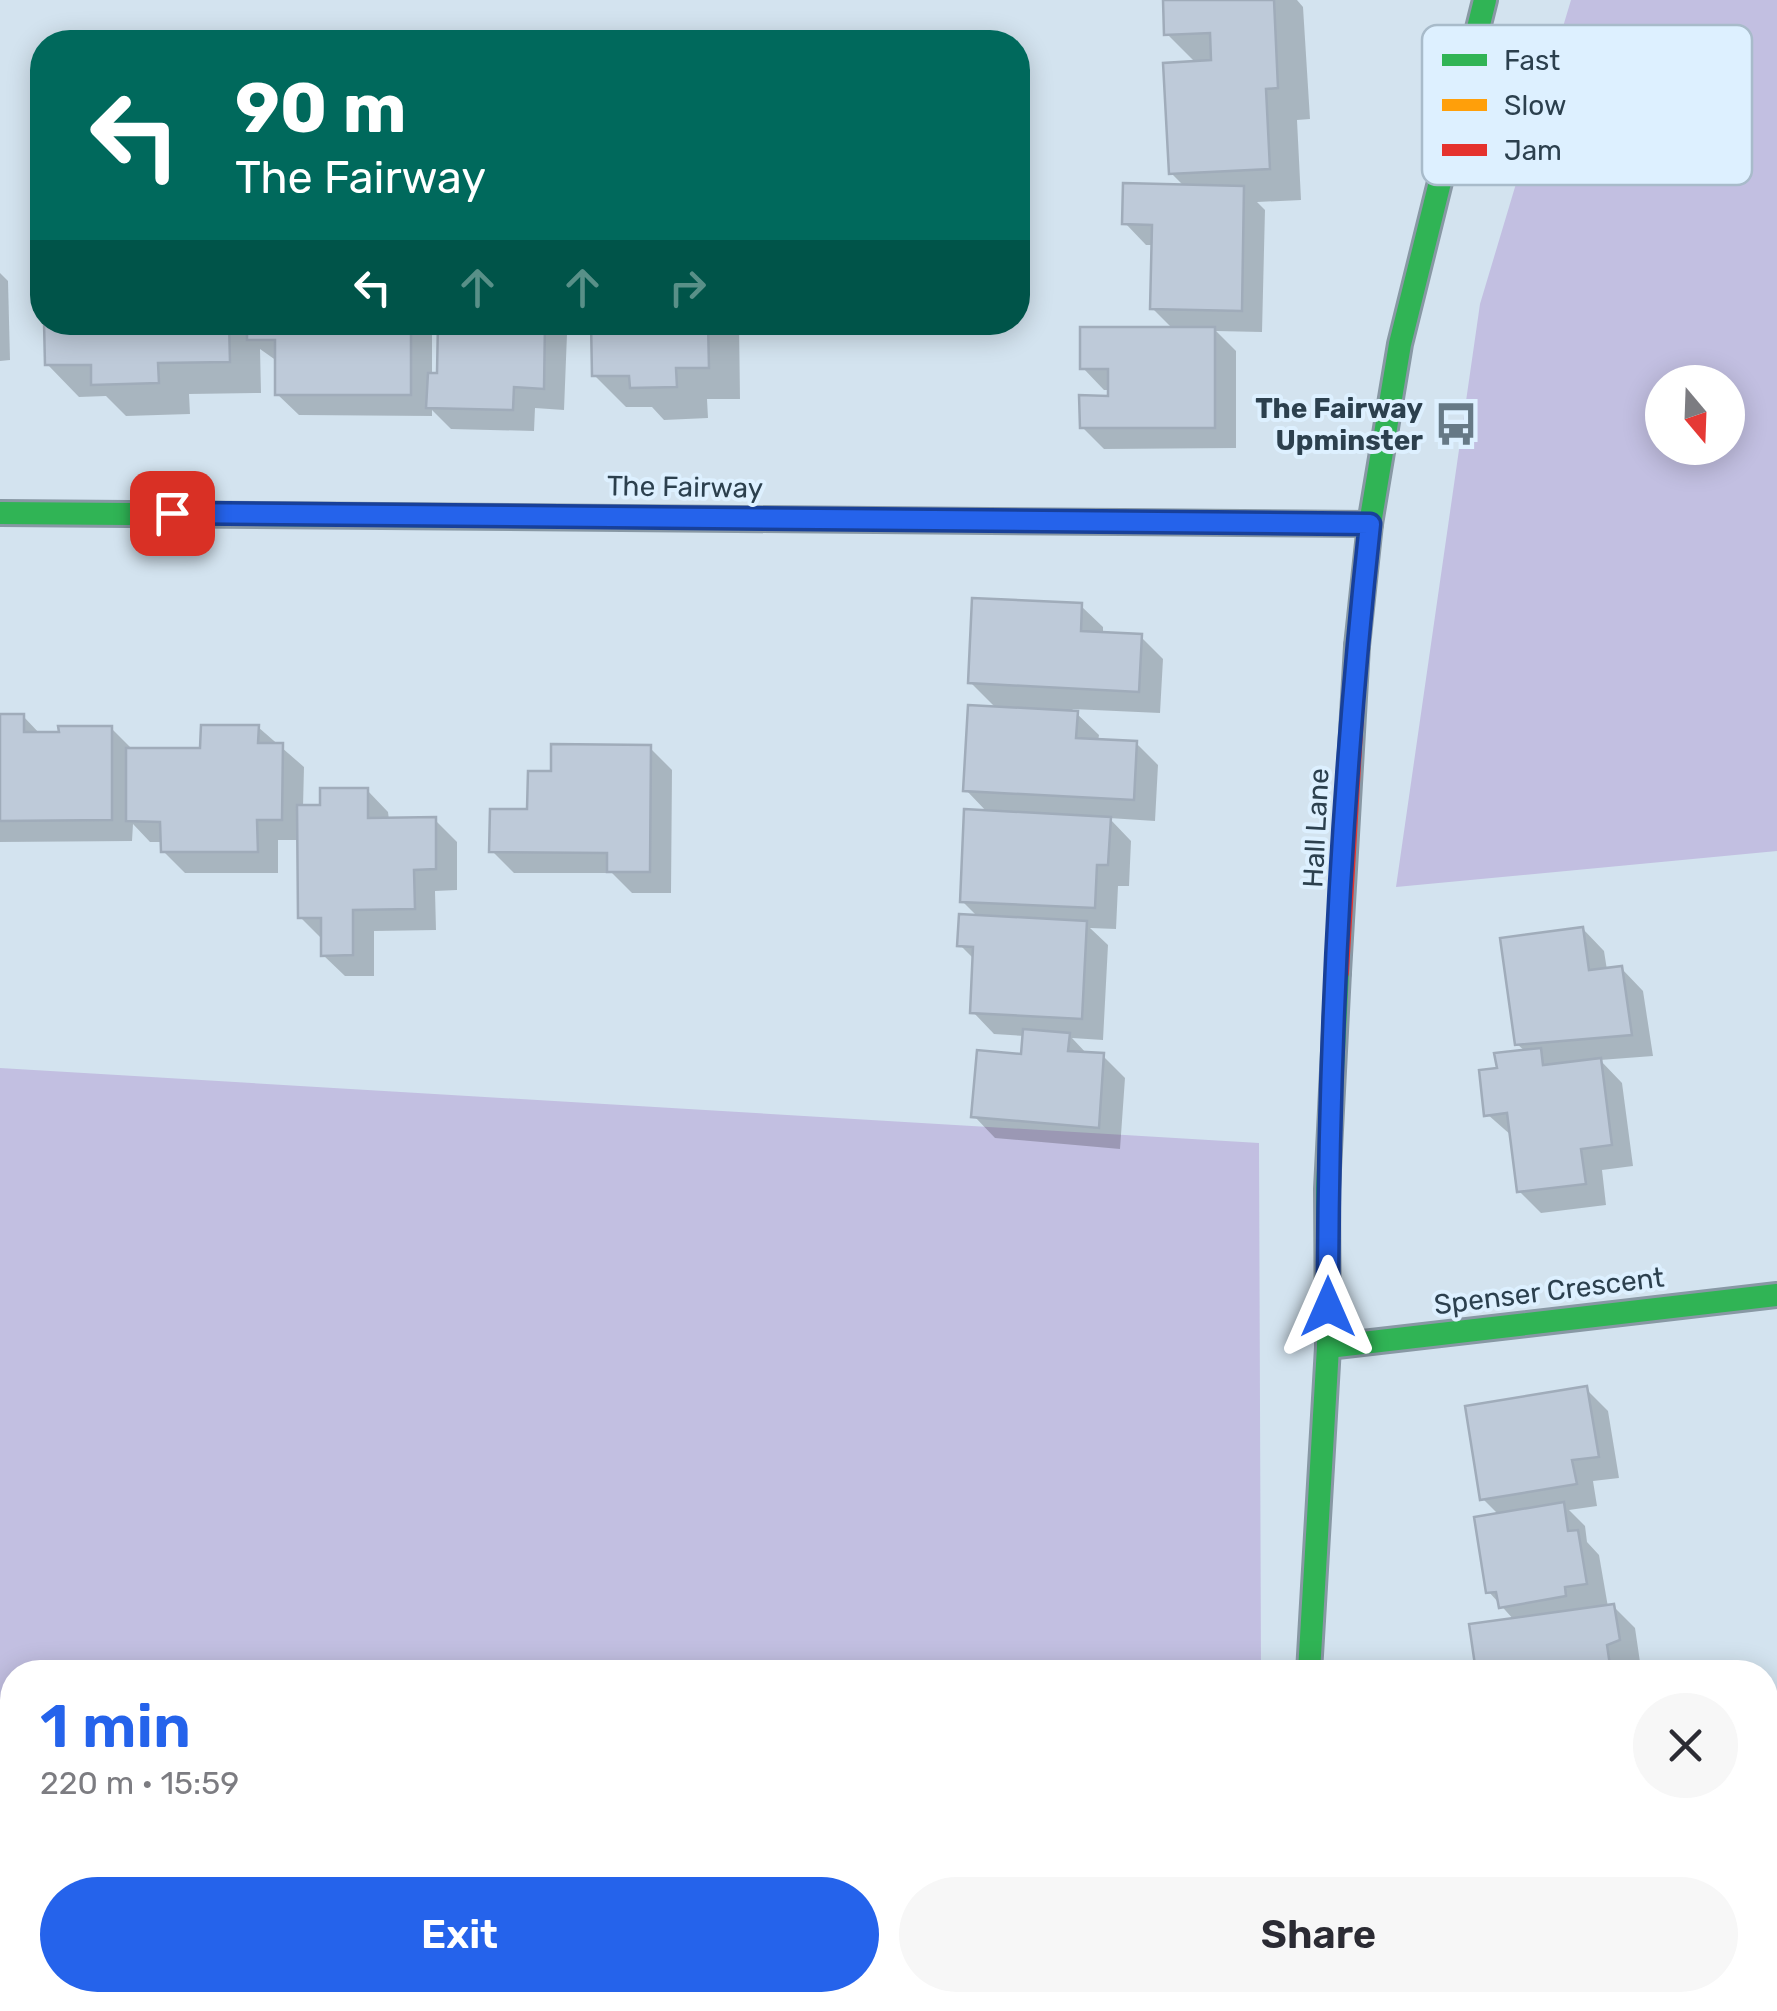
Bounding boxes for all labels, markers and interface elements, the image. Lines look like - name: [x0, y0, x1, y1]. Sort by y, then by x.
- legend: [1422, 25, 1752, 185]
- text: Fast: [1504, 44, 1560, 77]
- text: 90 m: [235, 67, 407, 150]
- icon: left: [70, 70, 200, 200]
- text: Slow: [1504, 89, 1566, 122]
- text: Jam: [1504, 134, 1562, 167]
- text: The Fairway: [235, 151, 486, 204]
- icon: left: [345, 260, 400, 315]
- icon: ahead: [450, 260, 505, 315]
- icon: ahead: [555, 260, 610, 315]
- icon: right: [660, 260, 715, 315]
- north arrow: [1645, 365, 1745, 465]
- map controls: [1645, 365, 1745, 465]
- place label: The Fairway Upminster: [1255, 392, 1423, 457]
- bus stop icon: The Fairway Upminster: [1432, 400, 1480, 448]
- street label: The Fairway: [607, 469, 763, 505]
- pin: [130, 471, 215, 556]
- icon: arrive: [145, 486, 200, 541]
- street label: Hall Lane: [1296, 767, 1336, 889]
- position arrow: [1276, 1255, 1380, 1359]
- street label: Spenser Crescent: [1432, 1261, 1666, 1321]
- text: 1 min: [40, 1691, 191, 1762]
- button: close: [1633, 1693, 1738, 1798]
- text: 220 m · 15:59: [40, 1764, 239, 1802]
- button: Exit: [40, 1877, 879, 1992]
- button: Share: [899, 1877, 1738, 1992]

